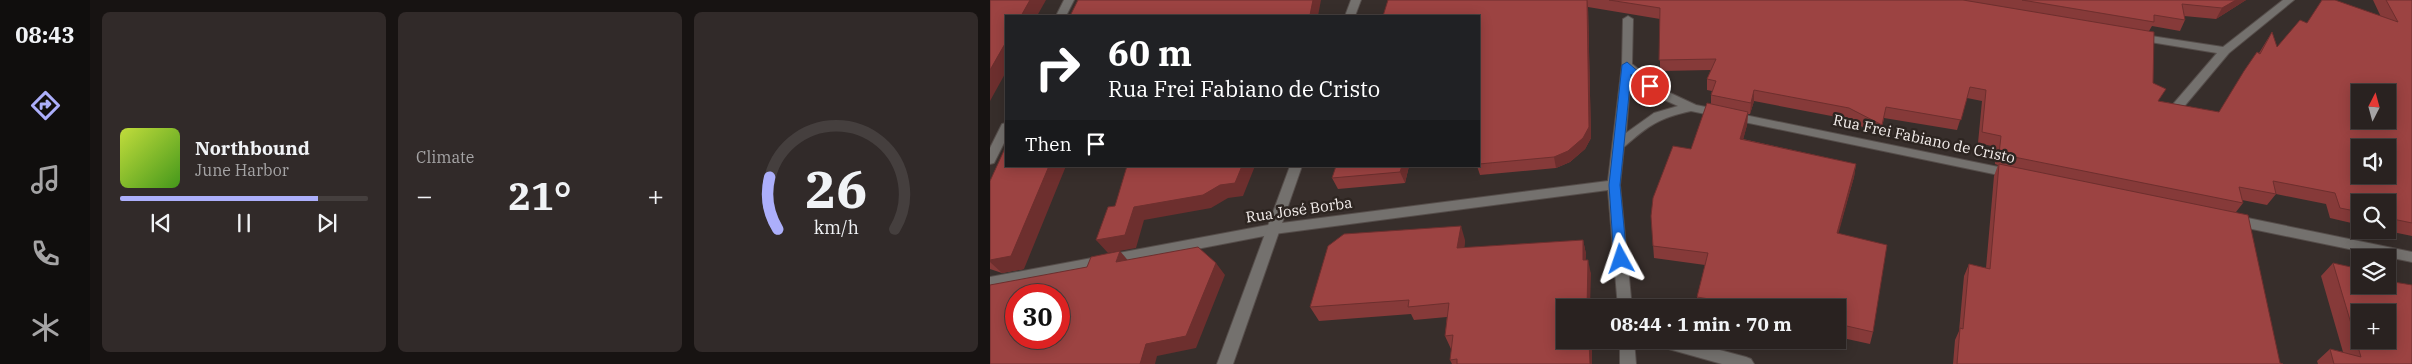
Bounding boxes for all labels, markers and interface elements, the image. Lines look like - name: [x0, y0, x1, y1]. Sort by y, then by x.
- text: 08:43: [15, 20, 75, 49]
- text: 60 m: [1108, 30, 1192, 76]
- icon: right: [1025, 35, 1090, 100]
- pin: [1629, 65, 1671, 107]
- icon: arrive: [1636, 72, 1664, 100]
- text: Rua Frei Fabiano de Cristo: [1108, 74, 1380, 103]
- north arrow: [2351, 84, 2396, 129]
- map controls: [2351, 84, 2396, 349]
- icon: directions: [28, 88, 63, 123]
- street label: Rua Frei Fabiano de Cristo: [1831, 110, 2017, 167]
- icon: arrive: [1082, 130, 1110, 158]
- text: Then: [1025, 132, 1072, 156]
- text: Northbound: [195, 136, 310, 160]
- button: sound: [2351, 139, 2396, 184]
- text: Climate: [416, 147, 474, 167]
- text: 26: [805, 155, 867, 222]
- text: June Harbor: [195, 160, 289, 180]
- icon: music: [28, 162, 63, 197]
- text: 21°: [508, 171, 572, 220]
- text: −: [416, 177, 433, 214]
- text: +: [647, 177, 664, 214]
- street label: Rua José Borba: [1244, 193, 1353, 226]
- button: search: [2351, 194, 2396, 239]
- icon: previous: [147, 209, 175, 237]
- icon: pause: [230, 209, 258, 237]
- icon: next: [313, 209, 341, 237]
- text: km/h: [813, 216, 859, 239]
- position arrow: [1594, 232, 1646, 284]
- icon: phone: [28, 236, 63, 271]
- button: layers: [2351, 249, 2396, 294]
- speed limit sign: 30: [1005, 284, 1070, 349]
- button: +: [2351, 304, 2396, 349]
- icon: climate: [28, 310, 63, 345]
- text: 08:44 · 1 min · 70 m: [1610, 312, 1792, 336]

